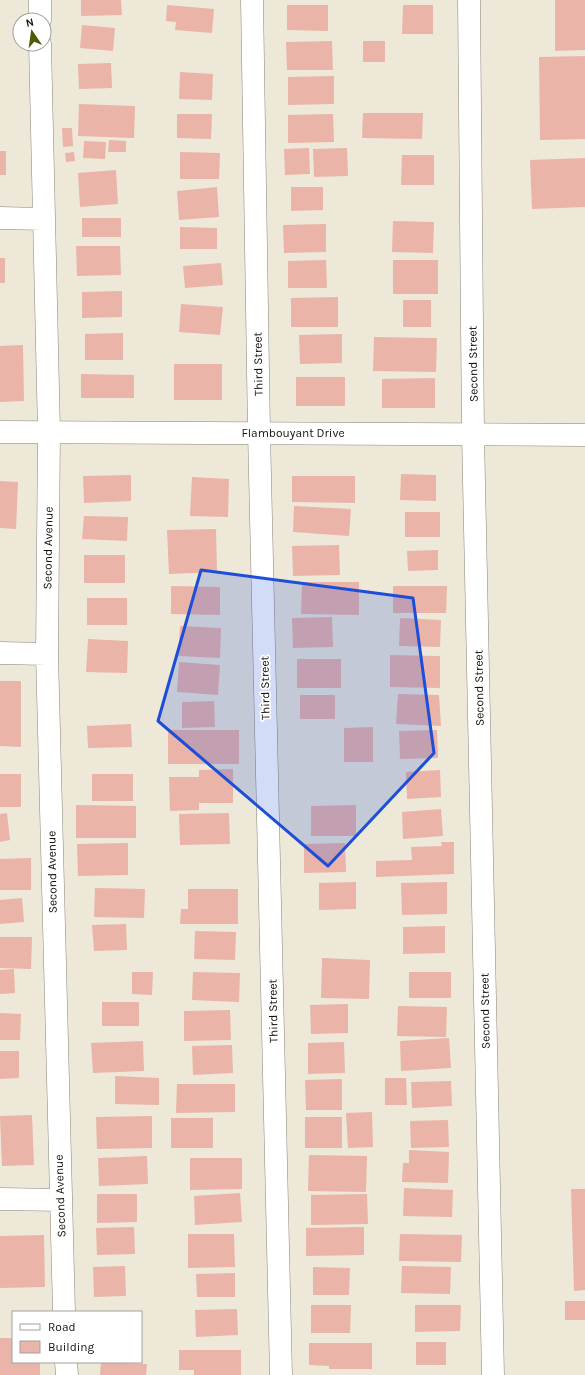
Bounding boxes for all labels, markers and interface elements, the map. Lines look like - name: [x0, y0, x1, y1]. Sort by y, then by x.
- north arrow: [12, 12, 52, 52]
- text: N: [25, 16, 35, 30]
- street label: Second Street: [465, 325, 481, 402]
- street label: Third Street: [250, 331, 266, 396]
- street label: Flambouyant Drive: [241, 426, 345, 440]
- street label: Second Avenue: [40, 506, 56, 590]
- street label: Second Street: [471, 649, 487, 726]
- street label: Third Street: [257, 655, 273, 720]
- street label: Second Avenue: [44, 830, 60, 914]
- street label: Second Street: [477, 972, 493, 1049]
- street label: Third Street: [265, 978, 281, 1043]
- street label: Second Avenue: [52, 1154, 68, 1238]
- legend: [12, 1311, 142, 1363]
- text: Road: [48, 1320, 76, 1334]
- text: Building: [48, 1340, 95, 1354]

